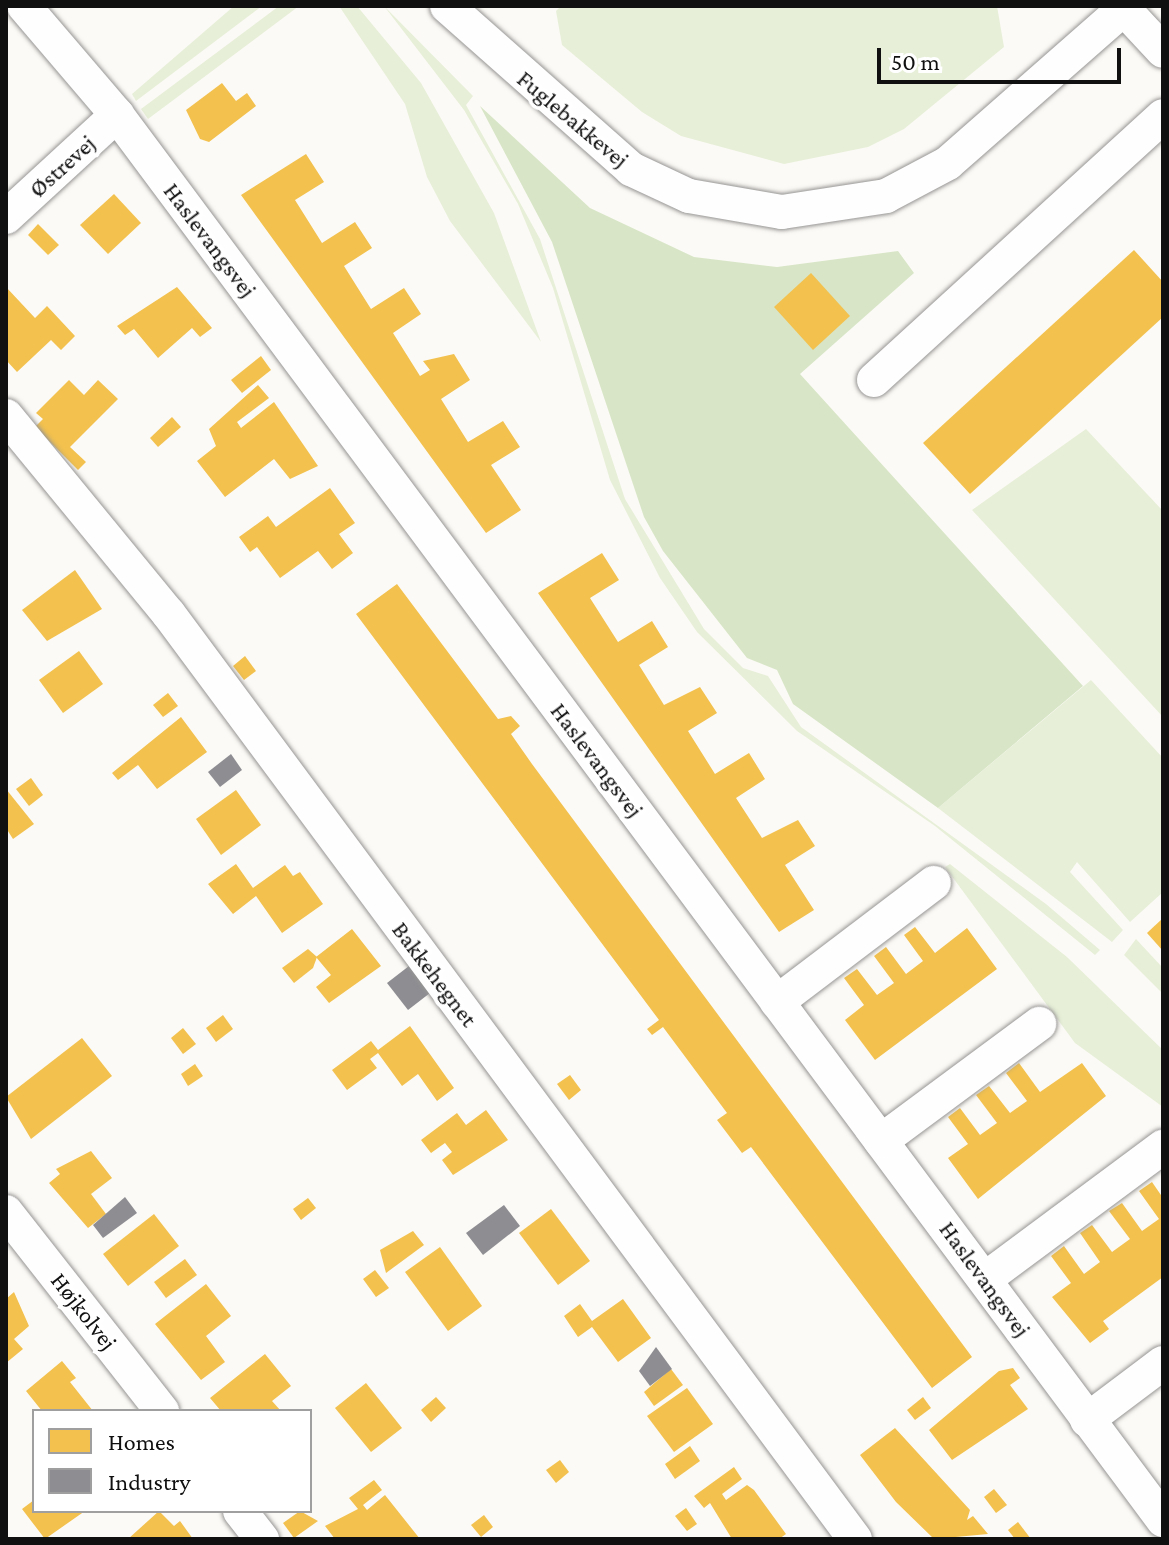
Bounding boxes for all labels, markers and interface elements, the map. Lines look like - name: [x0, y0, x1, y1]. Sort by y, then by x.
- scale bar: [881, 32, 1125, 82]
- text: 50 m: [891, 48, 940, 75]
- street label: Fuglebakkevej: [511, 64, 635, 174]
- street label: Østrevej: [23, 129, 101, 203]
- street label: Haslevangsvej: [158, 177, 262, 303]
- street label: Haslevangsvej: [545, 697, 649, 823]
- street label: Bakkehegnet: [386, 916, 484, 1032]
- street label: Haslevangsvej: [933, 1215, 1037, 1343]
- street label: Højkolvej: [45, 1267, 123, 1355]
- legend: [32, 1409, 312, 1513]
- text: Homes: [108, 1428, 175, 1455]
- text: Industry: [108, 1468, 191, 1495]

